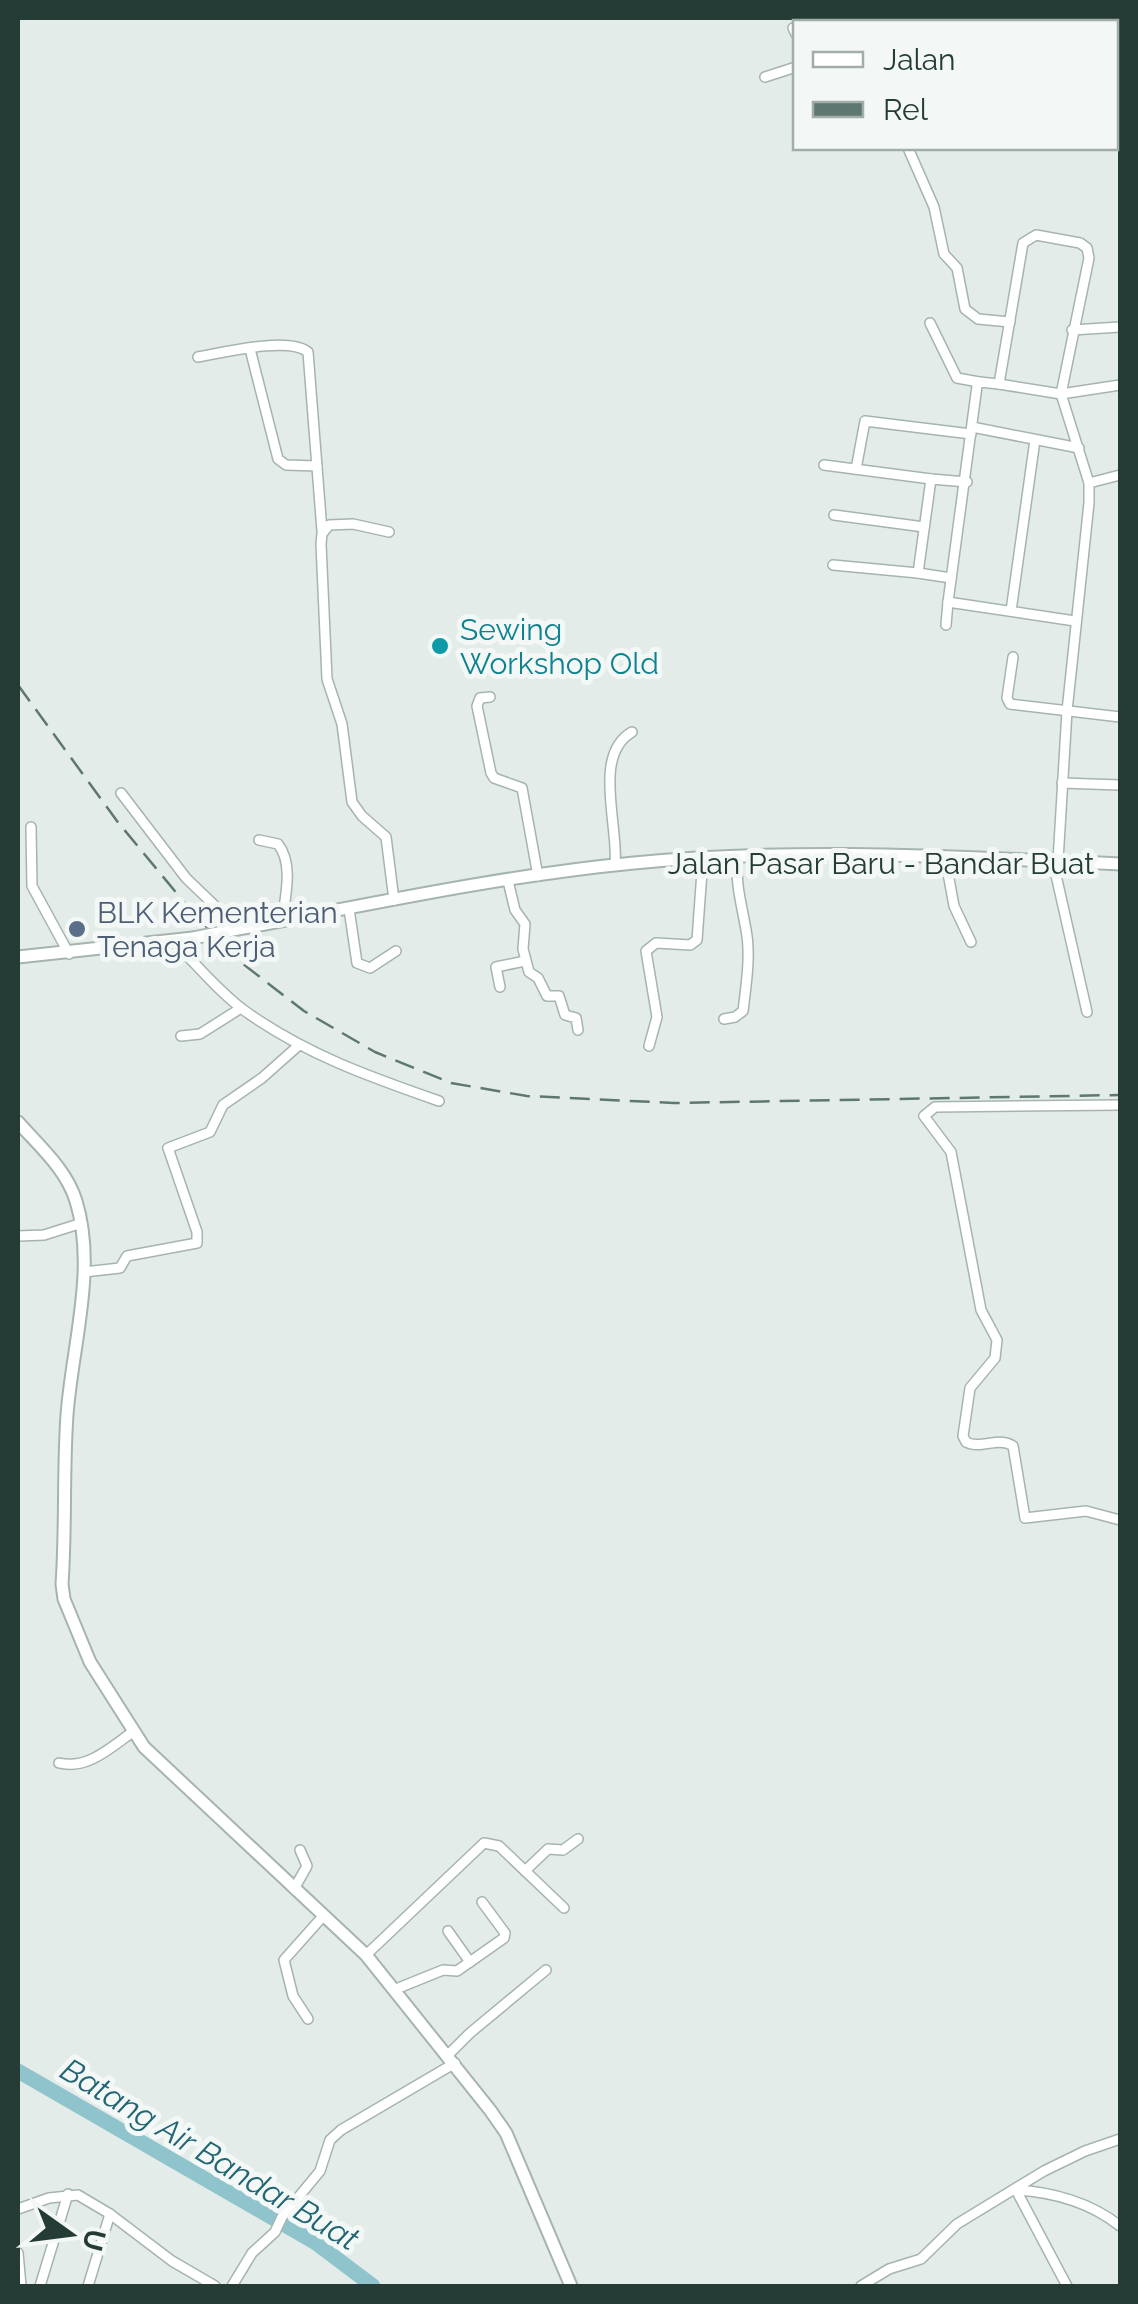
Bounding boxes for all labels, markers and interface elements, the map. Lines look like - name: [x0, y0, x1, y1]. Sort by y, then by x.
- legend: [793, 20, 1118, 150]
- text: Jalan: [883, 42, 956, 77]
- text: Rel: [883, 92, 929, 127]
- place label: Sewing Workshop Old: [460, 612, 659, 681]
- marker: Sewing Workshop Old: [429, 635, 451, 657]
- street label: Jalan Pasar Baru - Bandar Buat: [668, 846, 1094, 881]
- place label: BLK Kementerian Tenaga Kerja: [97, 895, 338, 964]
- marker: BLK Kementerian Tenaga Kerja: [66, 918, 88, 940]
- water label: Batang Air Bandar Buat: [54, 2050, 366, 2258]
- north arrow: [20, 2184, 120, 2284]
- text: U: [75, 2226, 112, 2254]

